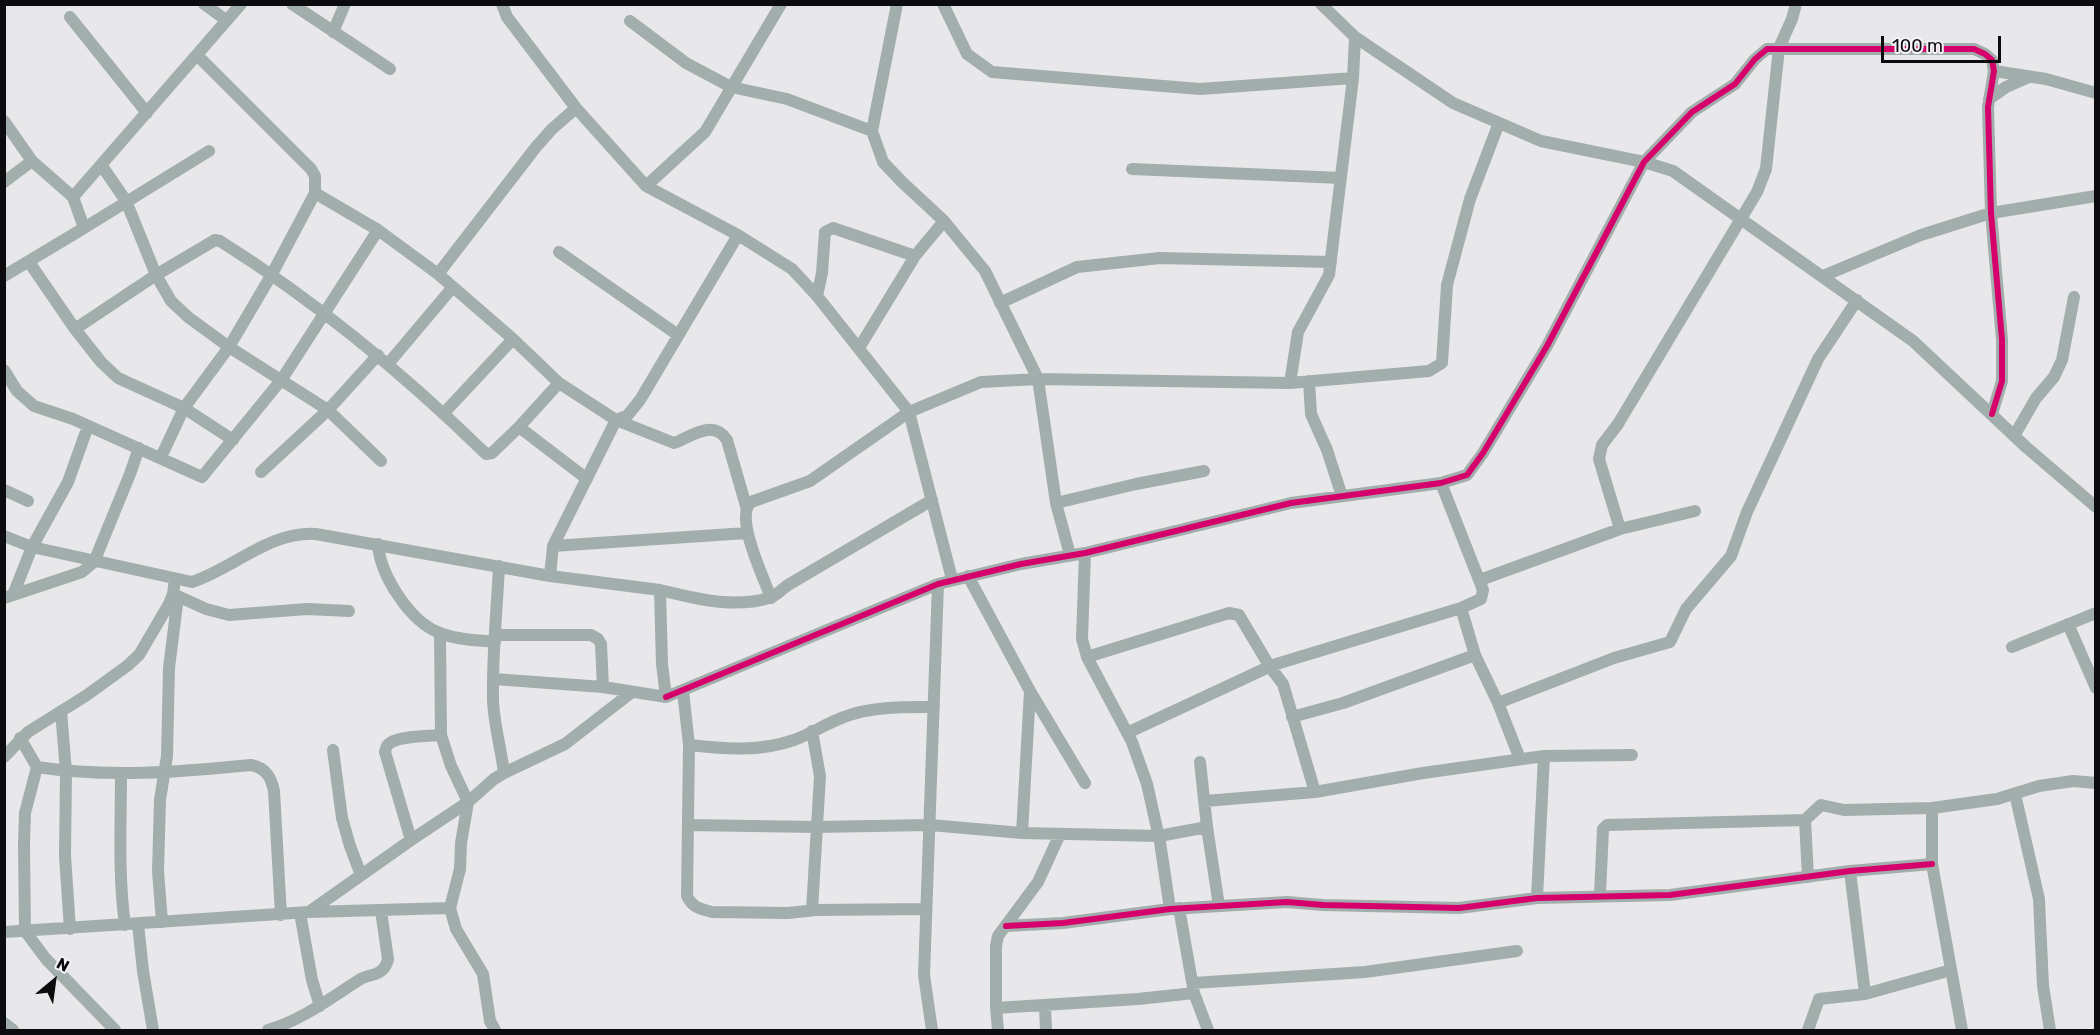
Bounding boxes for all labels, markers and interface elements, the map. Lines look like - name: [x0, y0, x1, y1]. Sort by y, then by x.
- scale bar: [1884, 24, 2004, 62]
- text: 100 m: [1892, 35, 1943, 57]
- north arrow: [24, 951, 84, 1011]
- text: N: [53, 954, 73, 976]

